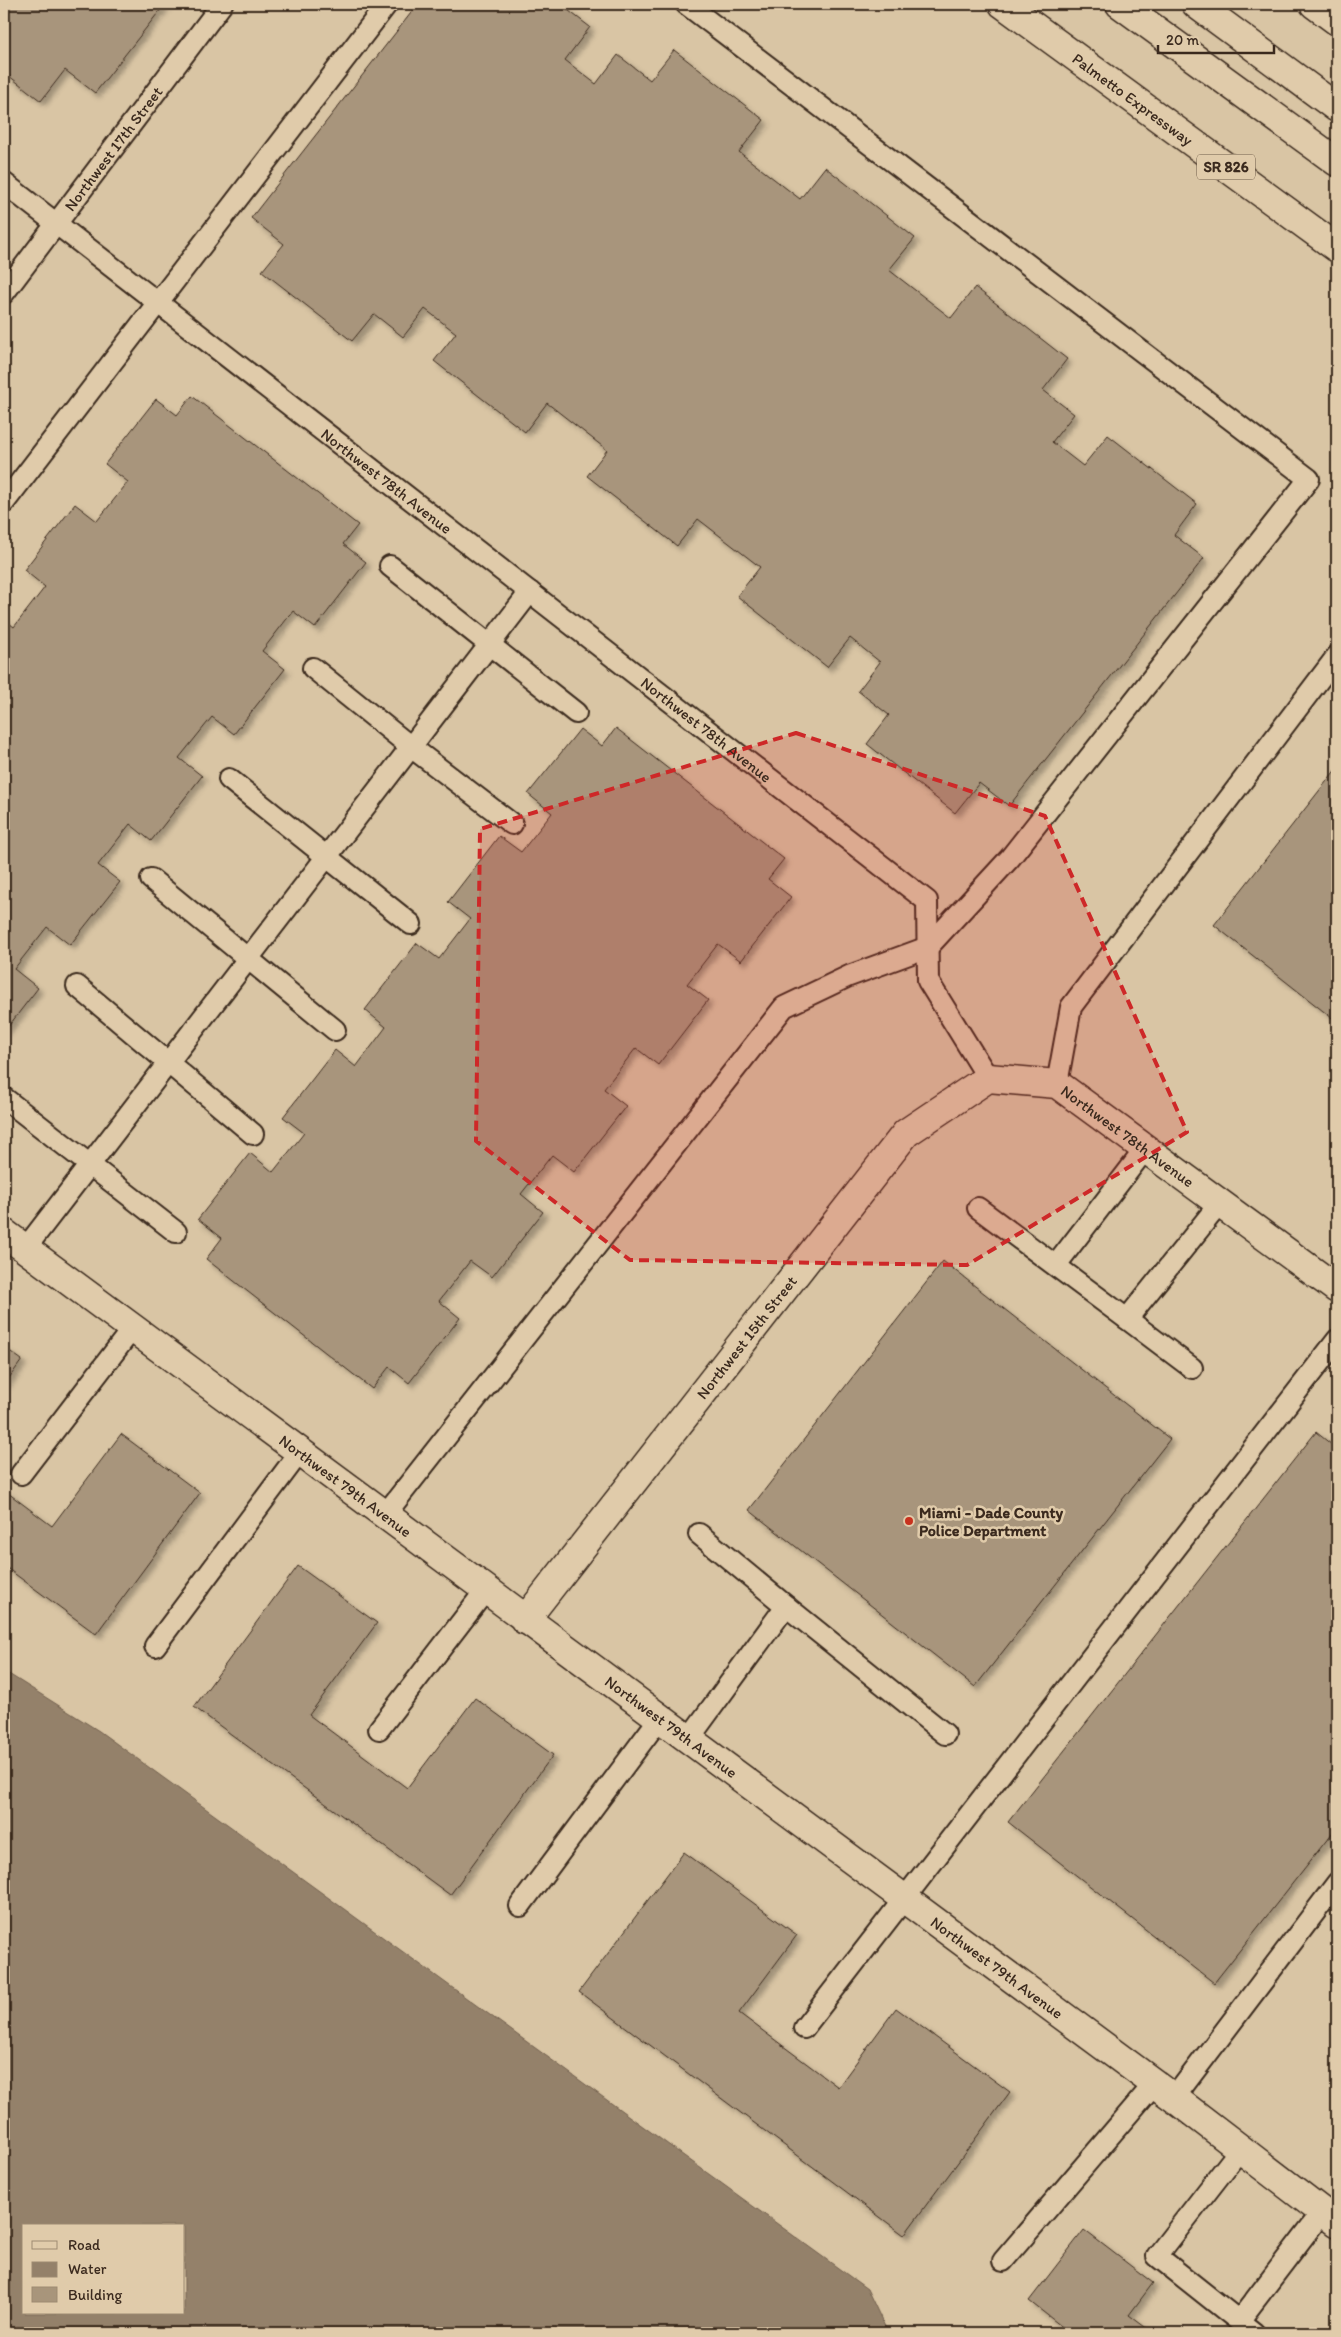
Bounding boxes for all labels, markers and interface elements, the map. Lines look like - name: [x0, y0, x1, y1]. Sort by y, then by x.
- scale bar: [1158, 22, 1275, 54]
- text: 20 m: [1166, 31, 1200, 49]
- street label: Palmetto Expressway: [1069, 49, 1197, 150]
- street label: Northwest 17th Street: [60, 83, 166, 215]
- road number: SR 826: [1197, 154, 1255, 180]
- street label: Northwest 78th Avenue: [317, 424, 456, 538]
- street label: Northwest 78th Avenue: [637, 673, 776, 787]
- street label: Northwest 78th Avenue: [1057, 1081, 1198, 1191]
- street label: Northwest 15th Street: [692, 1272, 801, 1403]
- street label: Northwest 79th Avenue: [275, 1431, 416, 1541]
- place label: Miami - Dade County Police Department: [919, 1503, 1063, 1541]
- marker: Miami - Dade County Police Department: [903, 1515, 915, 1527]
- street label: Northwest 79th Avenue: [601, 1672, 741, 1782]
- street label: Northwest 79th Avenue: [927, 1912, 1067, 2023]
- legend: [22, 2224, 185, 2314]
- text: Road: [68, 2236, 101, 2254]
- text: Water: [68, 2260, 107, 2278]
- text: Building: [68, 2286, 122, 2304]

